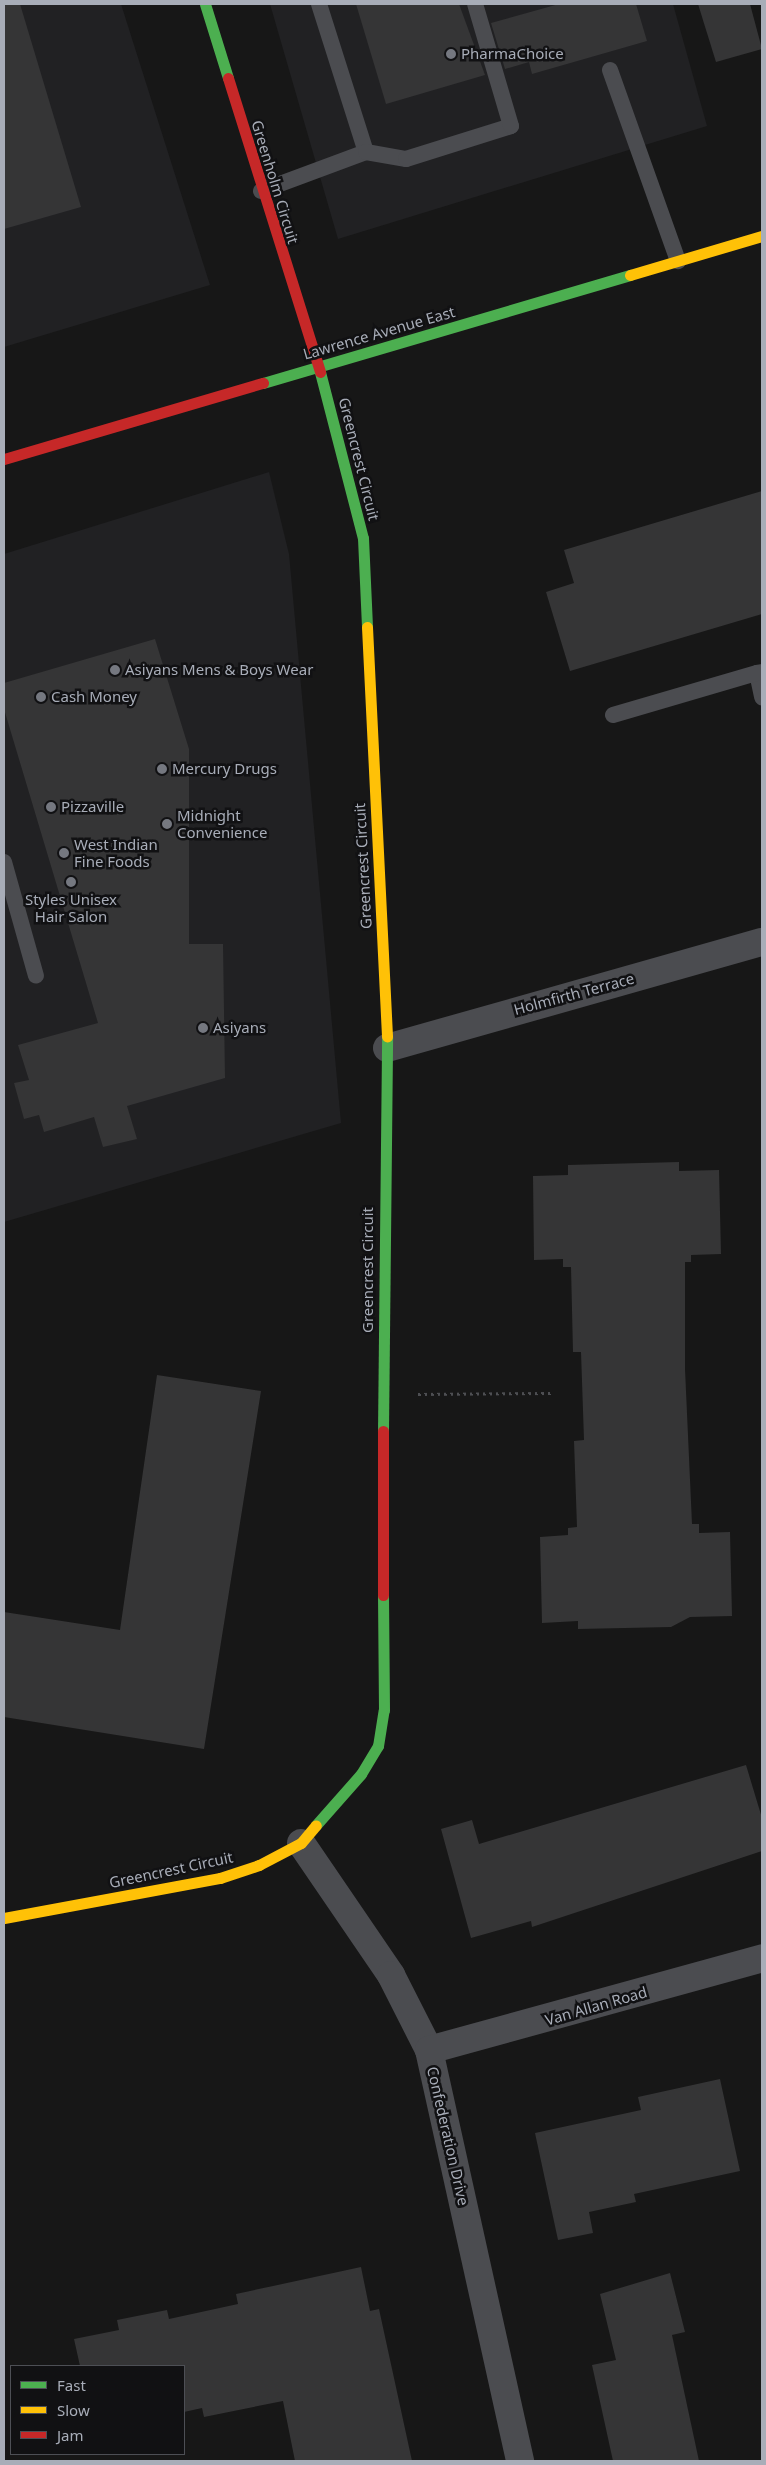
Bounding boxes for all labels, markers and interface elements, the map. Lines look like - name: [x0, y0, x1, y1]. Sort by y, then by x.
- place label: PharmaChoice: [461, 45, 564, 63]
- marker: PharmaChoice: [445, 48, 457, 60]
- street label: Greenholm Circuit: [248, 118, 302, 246]
- street label: Lawrence Avenue East: [301, 303, 457, 363]
- street label: Greencrest Circuit: [335, 396, 383, 522]
- place label: Asiyans Mens & Boys Wear: [125, 661, 313, 679]
- marker: Asiyans Mens & Boys Wear: [109, 664, 121, 676]
- place label: Cash Money: [51, 688, 137, 706]
- marker: Cash Money: [35, 691, 47, 703]
- place label: Mercury Drugs: [172, 760, 277, 778]
- marker: Mercury Drugs: [156, 763, 168, 775]
- place label: Pizzaville: [61, 798, 124, 816]
- marker: Pizzaville: [45, 801, 57, 813]
- street label: Greencrest Circuit: [351, 803, 375, 929]
- place label: Midnight Convenience: [177, 806, 267, 841]
- marker: Midnight Convenience: [161, 818, 173, 830]
- place label: West Indian Fine Foods: [74, 835, 158, 870]
- marker: West Indian Fine Foods: [58, 847, 70, 859]
- marker: Styles Unisex Hair Salon: [65, 876, 77, 888]
- place label: Styles Unisex Hair Salon: [25, 890, 117, 925]
- street label: Holmfirth Terrace: [512, 969, 636, 1019]
- place label: Asiyans: [213, 1019, 266, 1037]
- marker: Asiyans: [197, 1022, 209, 1034]
- street label: Greencrest Circuit: [359, 1207, 377, 1333]
- street label: Greencrest Circuit: [107, 1848, 235, 1892]
- street label: Van Allan Road: [543, 1983, 649, 2029]
- street label: Confederation Drive: [423, 2065, 473, 2207]
- legend: [10, 2365, 185, 2455]
- text: Fast: [57, 2375, 86, 2395]
- text: Slow: [57, 2400, 90, 2420]
- text: Jam: [57, 2425, 84, 2445]

